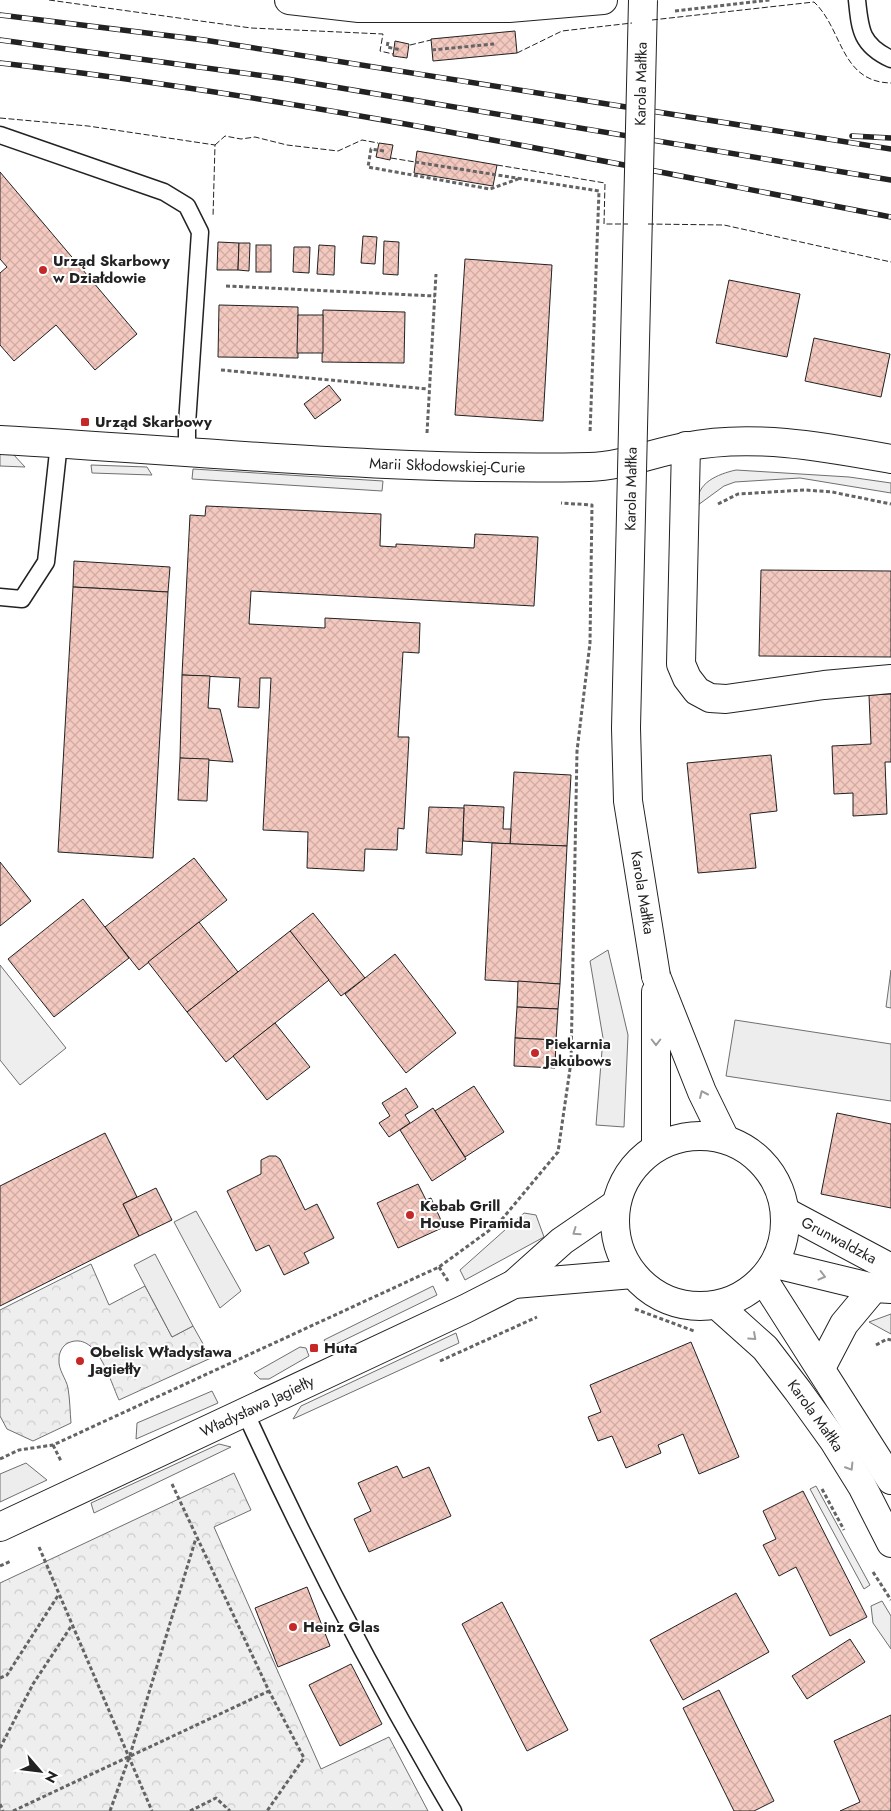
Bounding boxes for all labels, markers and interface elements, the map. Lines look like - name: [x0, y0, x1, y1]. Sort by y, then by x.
- street label: Karola Małłka: [629, 42, 653, 126]
- place label: Urząd Skarbowy w Działdowie: [52, 250, 170, 289]
- marker: Urząd Skarbowy w Działdowie: [37, 264, 49, 276]
- place label: Urząd Skarbowy: [95, 411, 212, 433]
- marker: Urząd Skarbowy: [79, 416, 91, 428]
- street label: Karola Małłka: [619, 447, 643, 531]
- street label: Marii Skłodowskiej-Curie: [369, 452, 526, 479]
- street label: Karola Małłka: [625, 849, 660, 936]
- place label: Piekarnia Jakubows: [542, 1033, 611, 1072]
- one-way arrow: [651, 1038, 661, 1046]
- marker: Piekarnia Jakubows: [529, 1047, 541, 1059]
- one-way arrow: [699, 1090, 709, 1099]
- place label: Kebab Grill House Piramida: [420, 1195, 531, 1234]
- marker: Kebab Grill House Piramida: [404, 1209, 416, 1221]
- street label: Grunwaldzka: [797, 1211, 881, 1269]
- one-way arrow: [572, 1226, 582, 1235]
- one-way arrow: [817, 1270, 826, 1281]
- one-way arrow: [748, 1332, 757, 1341]
- place label: Huta: [324, 1337, 357, 1359]
- place label: Obelisk Władysława Jagiełły: [87, 1341, 232, 1380]
- marker: Huta: [308, 1342, 320, 1354]
- marker: Obelisk Władysława Jagiełły: [74, 1355, 86, 1367]
- street label: Władysława Jagiełły: [196, 1370, 318, 1443]
- street label: Karola Małłka: [782, 1375, 849, 1456]
- one-way arrow: [844, 1462, 854, 1471]
- place label: Heinz Glas: [303, 1616, 380, 1638]
- marker: Heinz Glas: [287, 1621, 299, 1633]
- north arrow: [15, 1746, 65, 1796]
- text: N: [40, 1767, 63, 1787]

